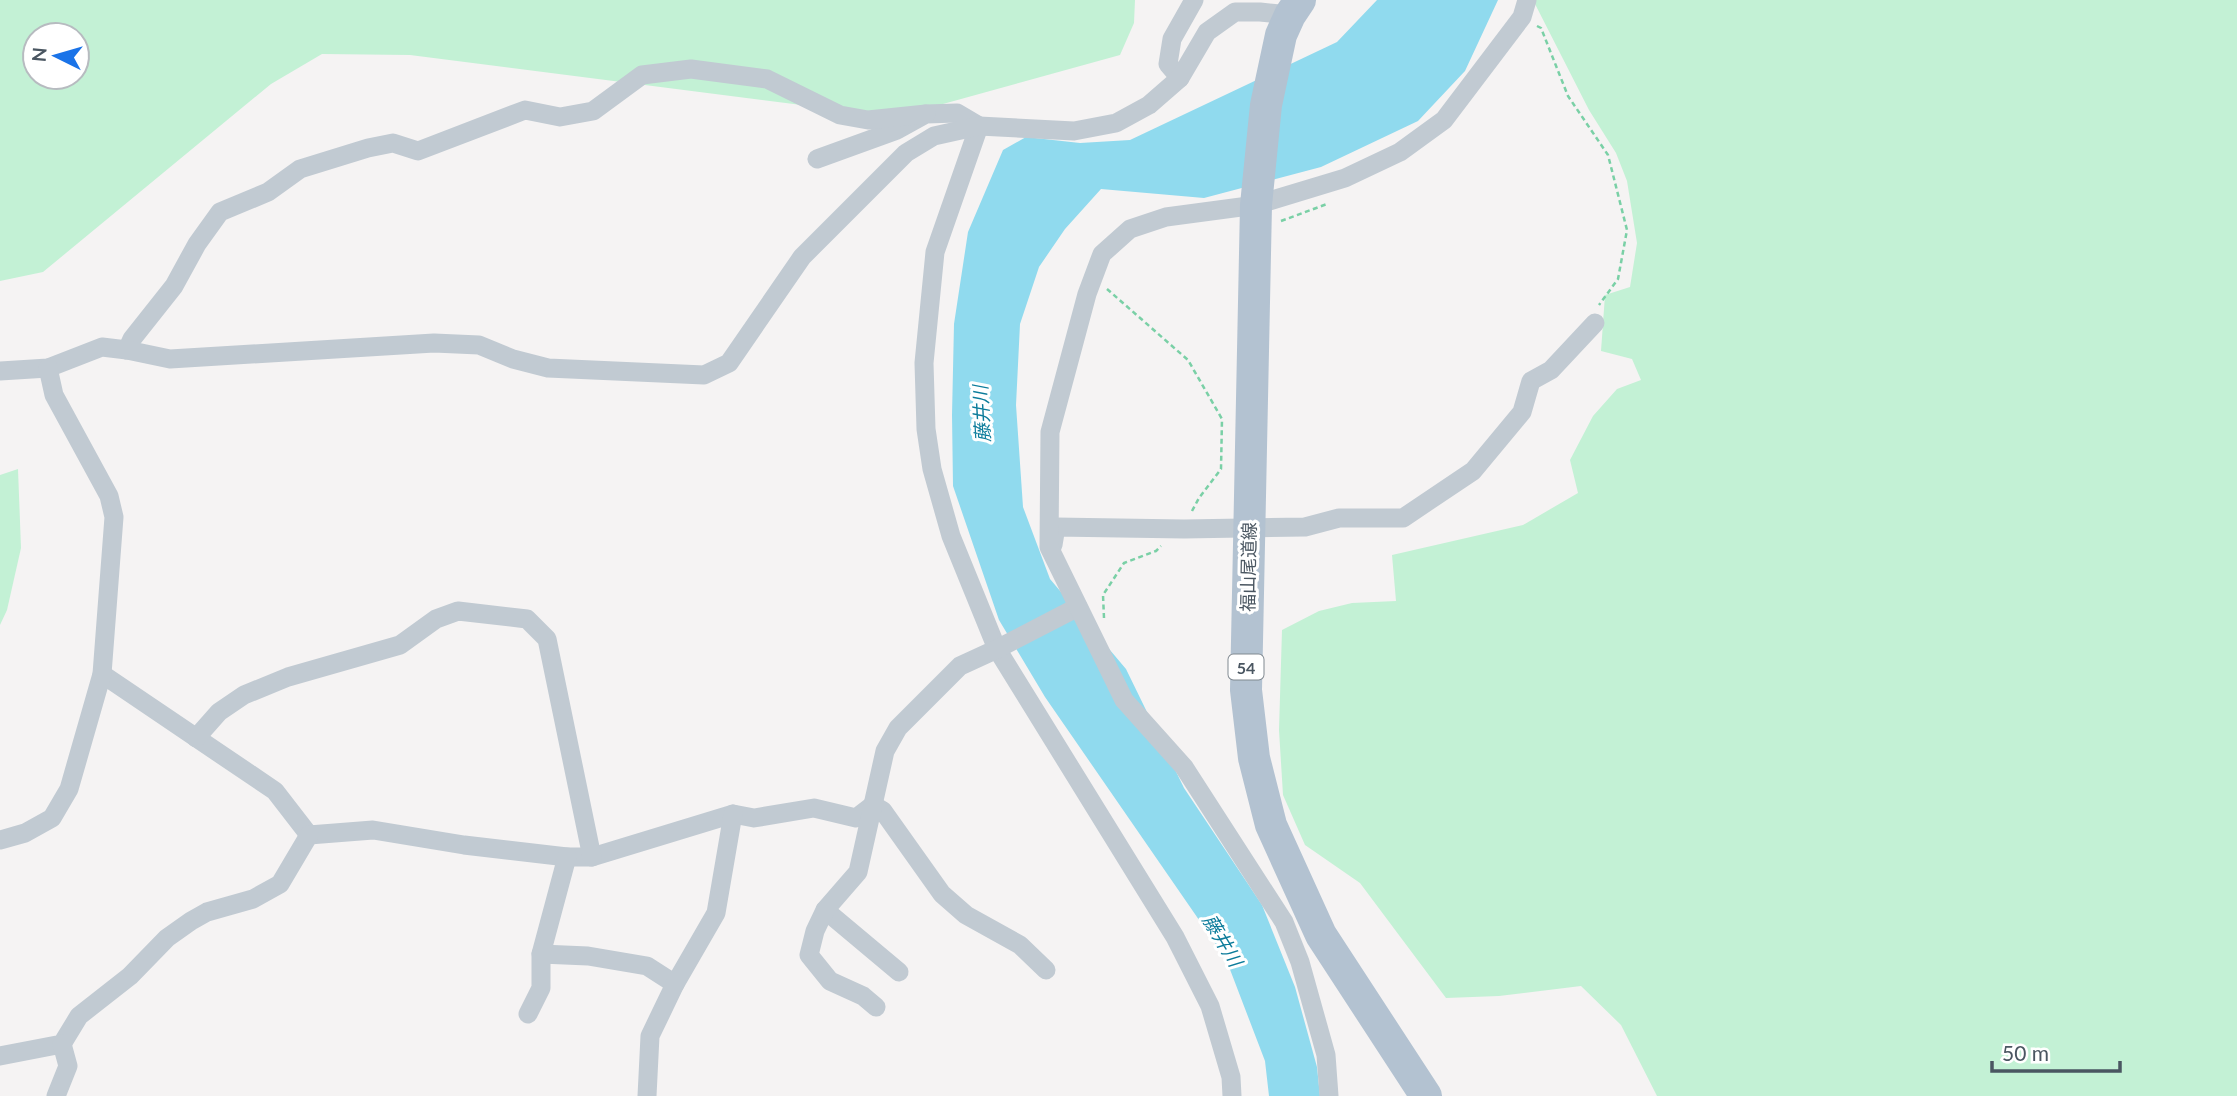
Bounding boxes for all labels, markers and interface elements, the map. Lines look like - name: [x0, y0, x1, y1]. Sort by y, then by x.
- north arrow: [21, 21, 91, 91]
- text: N: [26, 46, 51, 63]
- water label: 藤井川: [968, 383, 994, 443]
- street label: 福山尾道線: [1236, 522, 1260, 612]
- road number: 54: [1228, 654, 1264, 680]
- water label: 藤井川: [1198, 910, 1249, 972]
- scale bar: [1992, 1030, 2120, 1074]
- text: 50 m: [2002, 1040, 2049, 1065]

